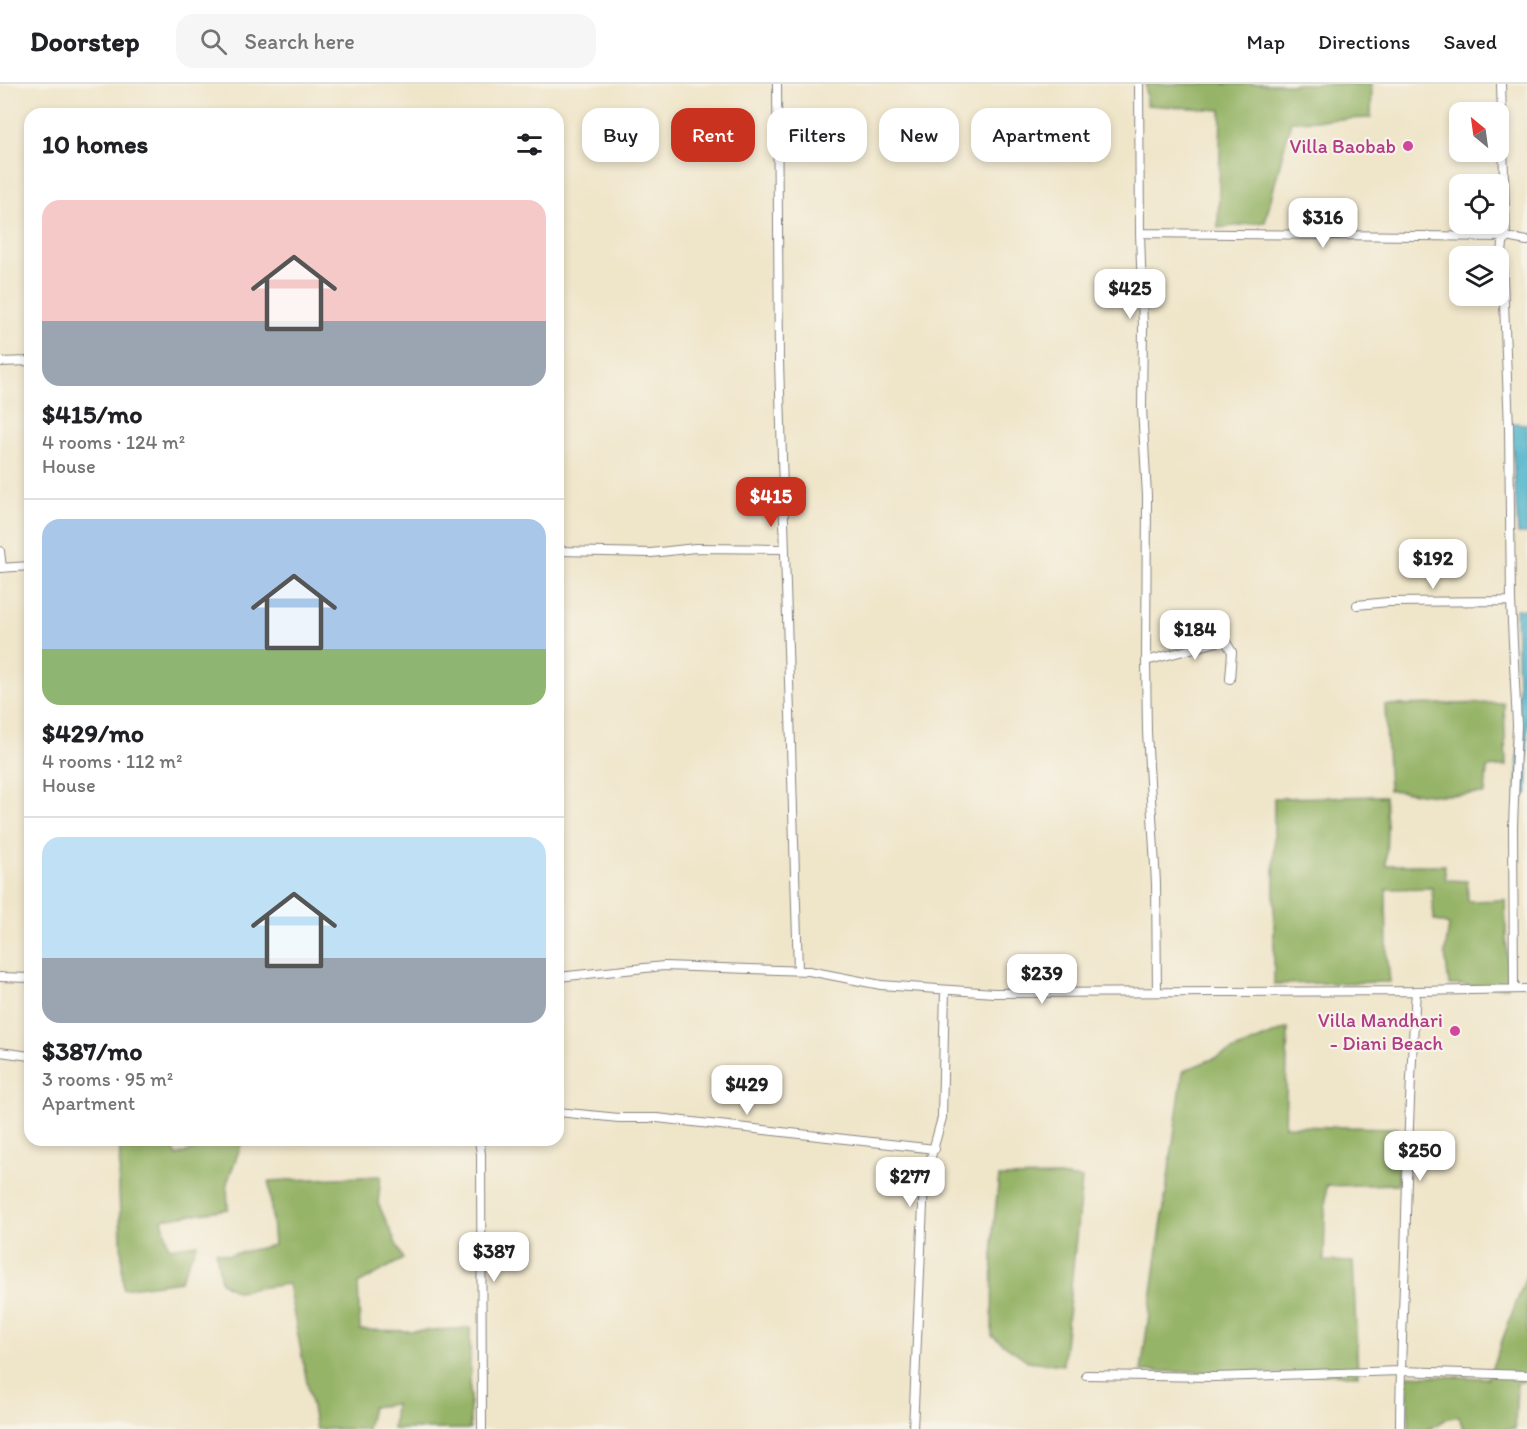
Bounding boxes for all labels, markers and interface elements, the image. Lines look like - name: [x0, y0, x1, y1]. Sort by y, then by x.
- search box: [176, 14, 596, 68]
- text: Doorstep: [30, 24, 140, 58]
- icon: search: [197, 25, 230, 58]
- text: Search here: [245, 28, 355, 55]
- text: Map: [1247, 29, 1285, 54]
- text: Directions: [1318, 29, 1410, 54]
- text: Saved: [1443, 29, 1497, 54]
- north arrow: [1449, 102, 1509, 162]
- map controls: [1449, 102, 1509, 306]
- chip: Buy: [582, 108, 659, 162]
- chip: Rent: [671, 108, 755, 162]
- chip: Filters: [767, 108, 867, 162]
- chip: New: [879, 108, 959, 162]
- chip: Apartment: [971, 108, 1111, 162]
- text: 10 homes: [42, 128, 148, 160]
- icon: filters: [513, 128, 546, 161]
- place label: Villa Baobab: [1289, 134, 1396, 158]
- marker: Villa Baobab: [1401, 139, 1415, 153]
- button: locate: [1449, 174, 1509, 234]
- pin: $316: [1287, 198, 1359, 249]
- text: $316: [1303, 205, 1343, 229]
- icon: home: [240, 239, 348, 347]
- button: layers: [1449, 246, 1509, 306]
- pin: $425: [1094, 269, 1166, 320]
- text: $425: [1108, 276, 1152, 300]
- text: $415/mo: [42, 398, 143, 430]
- text: 4 rooms · 124 m²: [42, 430, 185, 454]
- text: House: [42, 454, 96, 478]
- pin: $415: [735, 477, 807, 528]
- text: $415: [750, 484, 792, 508]
- pin: $192: [1397, 539, 1469, 590]
- text: $192: [1413, 546, 1453, 570]
- icon: home: [240, 558, 348, 666]
- pin: $184: [1159, 610, 1231, 661]
- text: $184: [1174, 617, 1216, 641]
- text: $429/mo: [42, 717, 144, 749]
- text: 4 rooms · 112 m²: [42, 749, 182, 773]
- text: House: [42, 773, 96, 797]
- icon: home: [240, 876, 348, 984]
- pin: $239: [1006, 954, 1078, 1005]
- text: $239: [1021, 961, 1063, 985]
- place label: Villa Mandhari - Diani Beach: [1318, 1008, 1443, 1055]
- marker: Villa Mandhari - Diani Beach: [1448, 1024, 1462, 1038]
- text: $387/mo: [42, 1035, 143, 1067]
- pin: $429: [711, 1065, 783, 1116]
- text: 3 rooms · 95 m²: [42, 1067, 173, 1091]
- text: $429: [725, 1072, 769, 1096]
- text: Apartment: [42, 1091, 135, 1115]
- pin: $250: [1384, 1131, 1456, 1182]
- text: $250: [1398, 1138, 1442, 1162]
- pin: $277: [874, 1157, 946, 1208]
- text: $277: [890, 1164, 930, 1188]
- pin: $387: [458, 1232, 530, 1283]
- text: $387: [473, 1239, 515, 1263]

